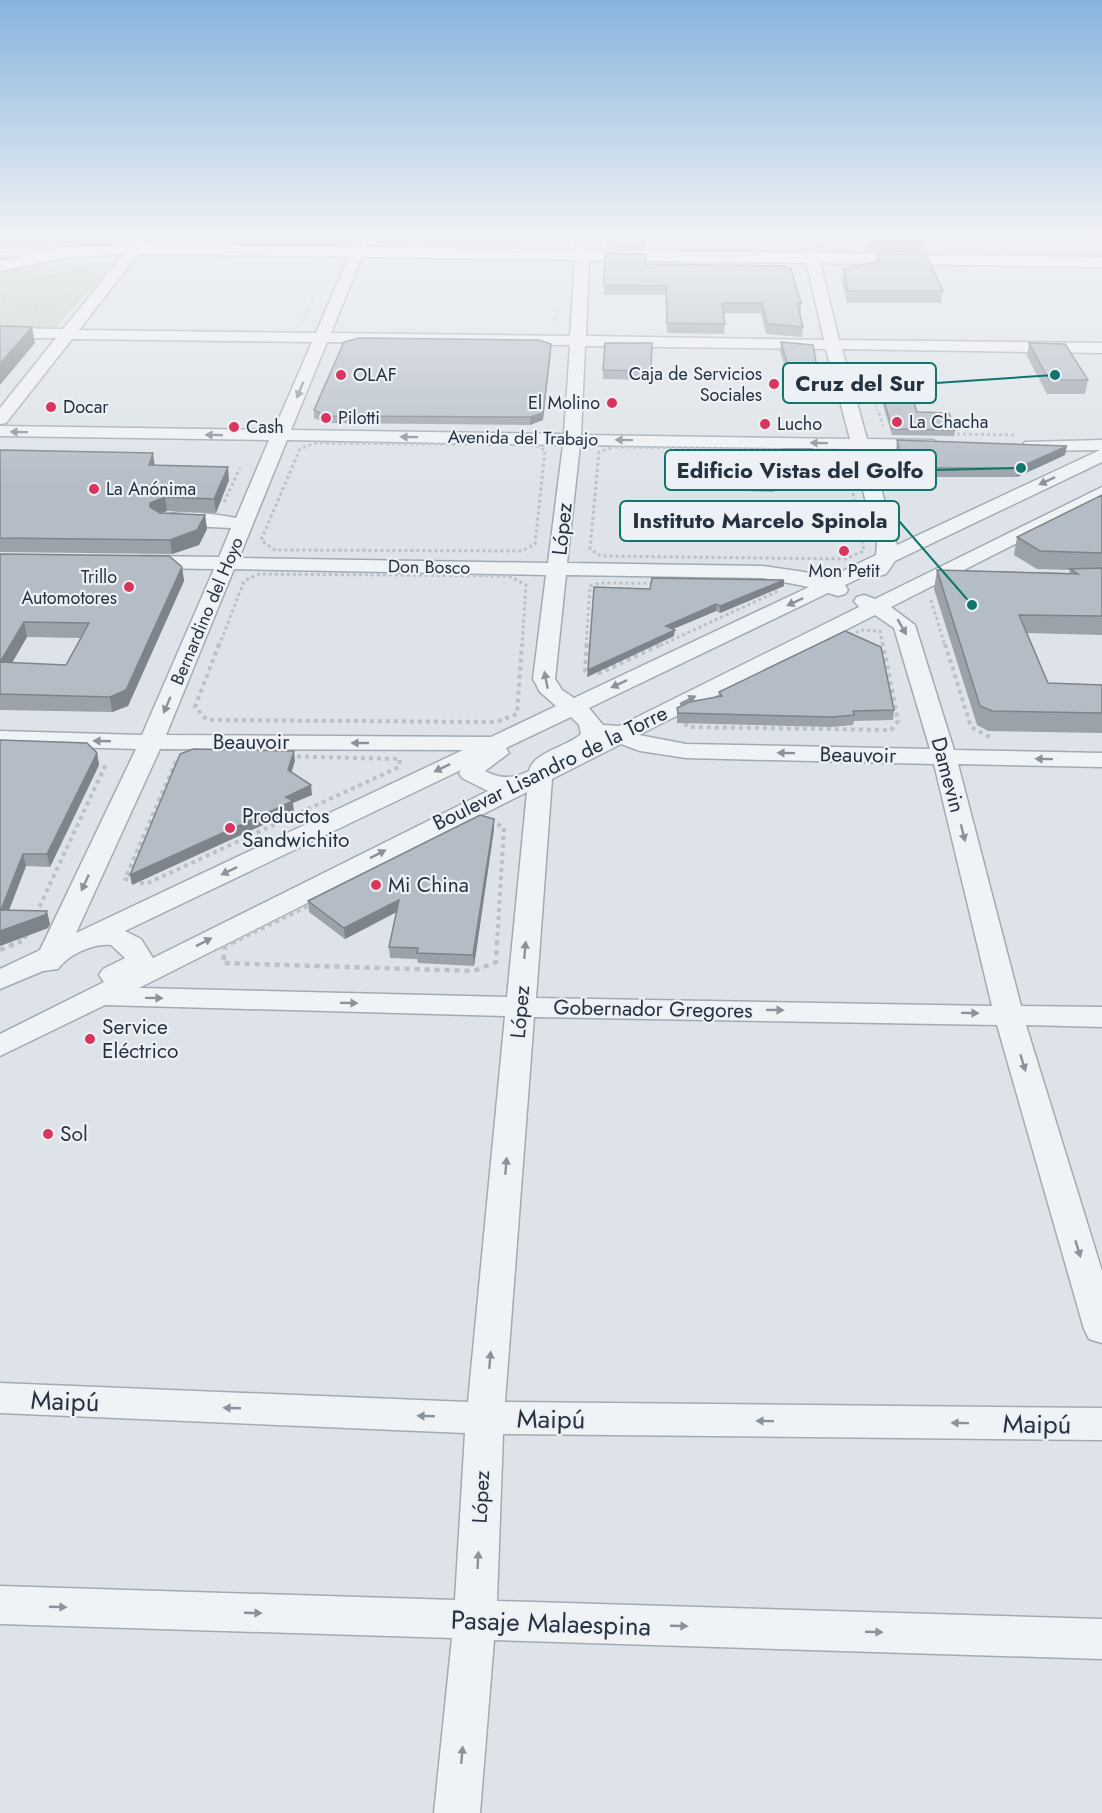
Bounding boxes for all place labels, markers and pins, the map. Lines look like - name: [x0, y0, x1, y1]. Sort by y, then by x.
- place label: Caja de Servicios Sociales: [629, 361, 762, 408]
- place label: OLAF: [353, 362, 397, 388]
- callout: Cruz del Sur: [783, 363, 936, 403]
- marker: OLAF: [334, 368, 348, 382]
- marker: Caja de Servicios Sociales: [767, 377, 781, 391]
- place label: El Molino: [528, 390, 600, 416]
- place label: Docar: [63, 394, 109, 420]
- marker: El Molino: [605, 396, 619, 410]
- marker: Docar: [44, 400, 58, 414]
- place label: Pilotti: [338, 405, 380, 431]
- place label: La Chacha: [909, 409, 988, 435]
- marker: Pilotti: [319, 411, 333, 425]
- place label: Lucho: [777, 411, 822, 437]
- place label: Cash: [246, 414, 284, 440]
- marker: La Chacha: [890, 415, 904, 429]
- marker: Lucho: [758, 417, 772, 431]
- marker: Cash: [227, 420, 241, 434]
- callout: Edificio Vistas del Golfo: [665, 450, 936, 490]
- place label: La Anónima: [106, 476, 196, 502]
- marker: La Anónima: [87, 482, 101, 496]
- callout: Instituto Marcelo Spinola: [620, 501, 899, 541]
- marker: Mon Petit: [837, 544, 851, 558]
- place label: Mon Petit: [808, 558, 880, 584]
- place label: Trillo Automotores: [21, 564, 117, 611]
- marker: Trillo Automotores: [122, 580, 136, 594]
- place label: Productos Sandwichito: [242, 801, 349, 855]
- marker: Productos Sandwichito: [223, 821, 237, 835]
- place label: Mi China: [388, 870, 469, 900]
- marker: Mi China: [369, 878, 383, 892]
- place label: Service Eléctrico: [102, 1012, 178, 1066]
- marker: Service Eléctrico: [83, 1032, 97, 1046]
- place label: Sol: [60, 1119, 88, 1149]
- marker: Sol: [41, 1127, 55, 1141]

